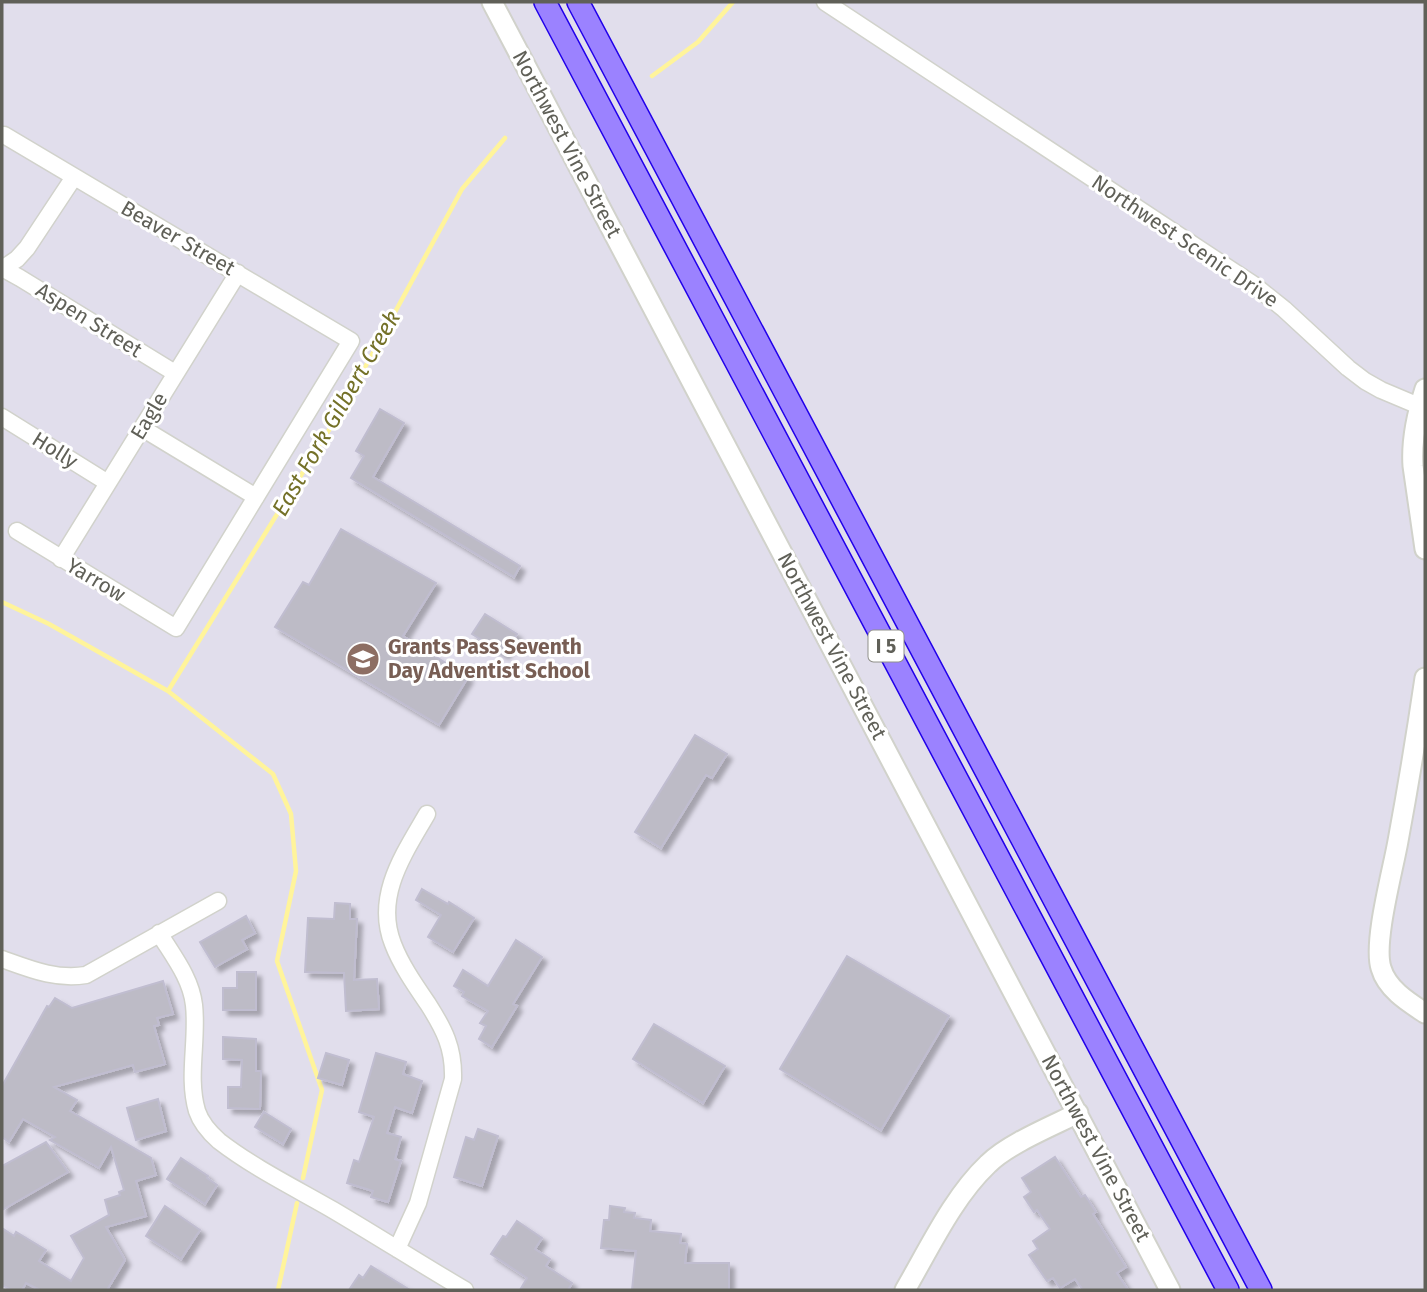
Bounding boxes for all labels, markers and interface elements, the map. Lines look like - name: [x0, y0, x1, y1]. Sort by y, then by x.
- street label: Northwest Vine Street: [507, 46, 627, 242]
- street label: Northwest Scenic Drive: [1087, 169, 1283, 313]
- street label: Beaver Street: [116, 195, 240, 281]
- street label: Aspen Street: [31, 277, 147, 363]
- water label: East Fork Gilbert Creek: [266, 305, 406, 521]
- street label: Eagle: [125, 388, 173, 444]
- street label: Holly: [27, 426, 83, 474]
- street label: Northwest Vine Street: [772, 548, 892, 744]
- street label: Yarrow: [62, 552, 130, 608]
- road number: I 5: [868, 631, 903, 662]
- place label: Grants Pass Seventh Day Adventist School: [388, 634, 591, 684]
- school or university icon: Grants Pass Seventh Day Adventist School: [344, 640, 382, 678]
- street label: Northwest Vine Street: [1036, 1050, 1156, 1246]

